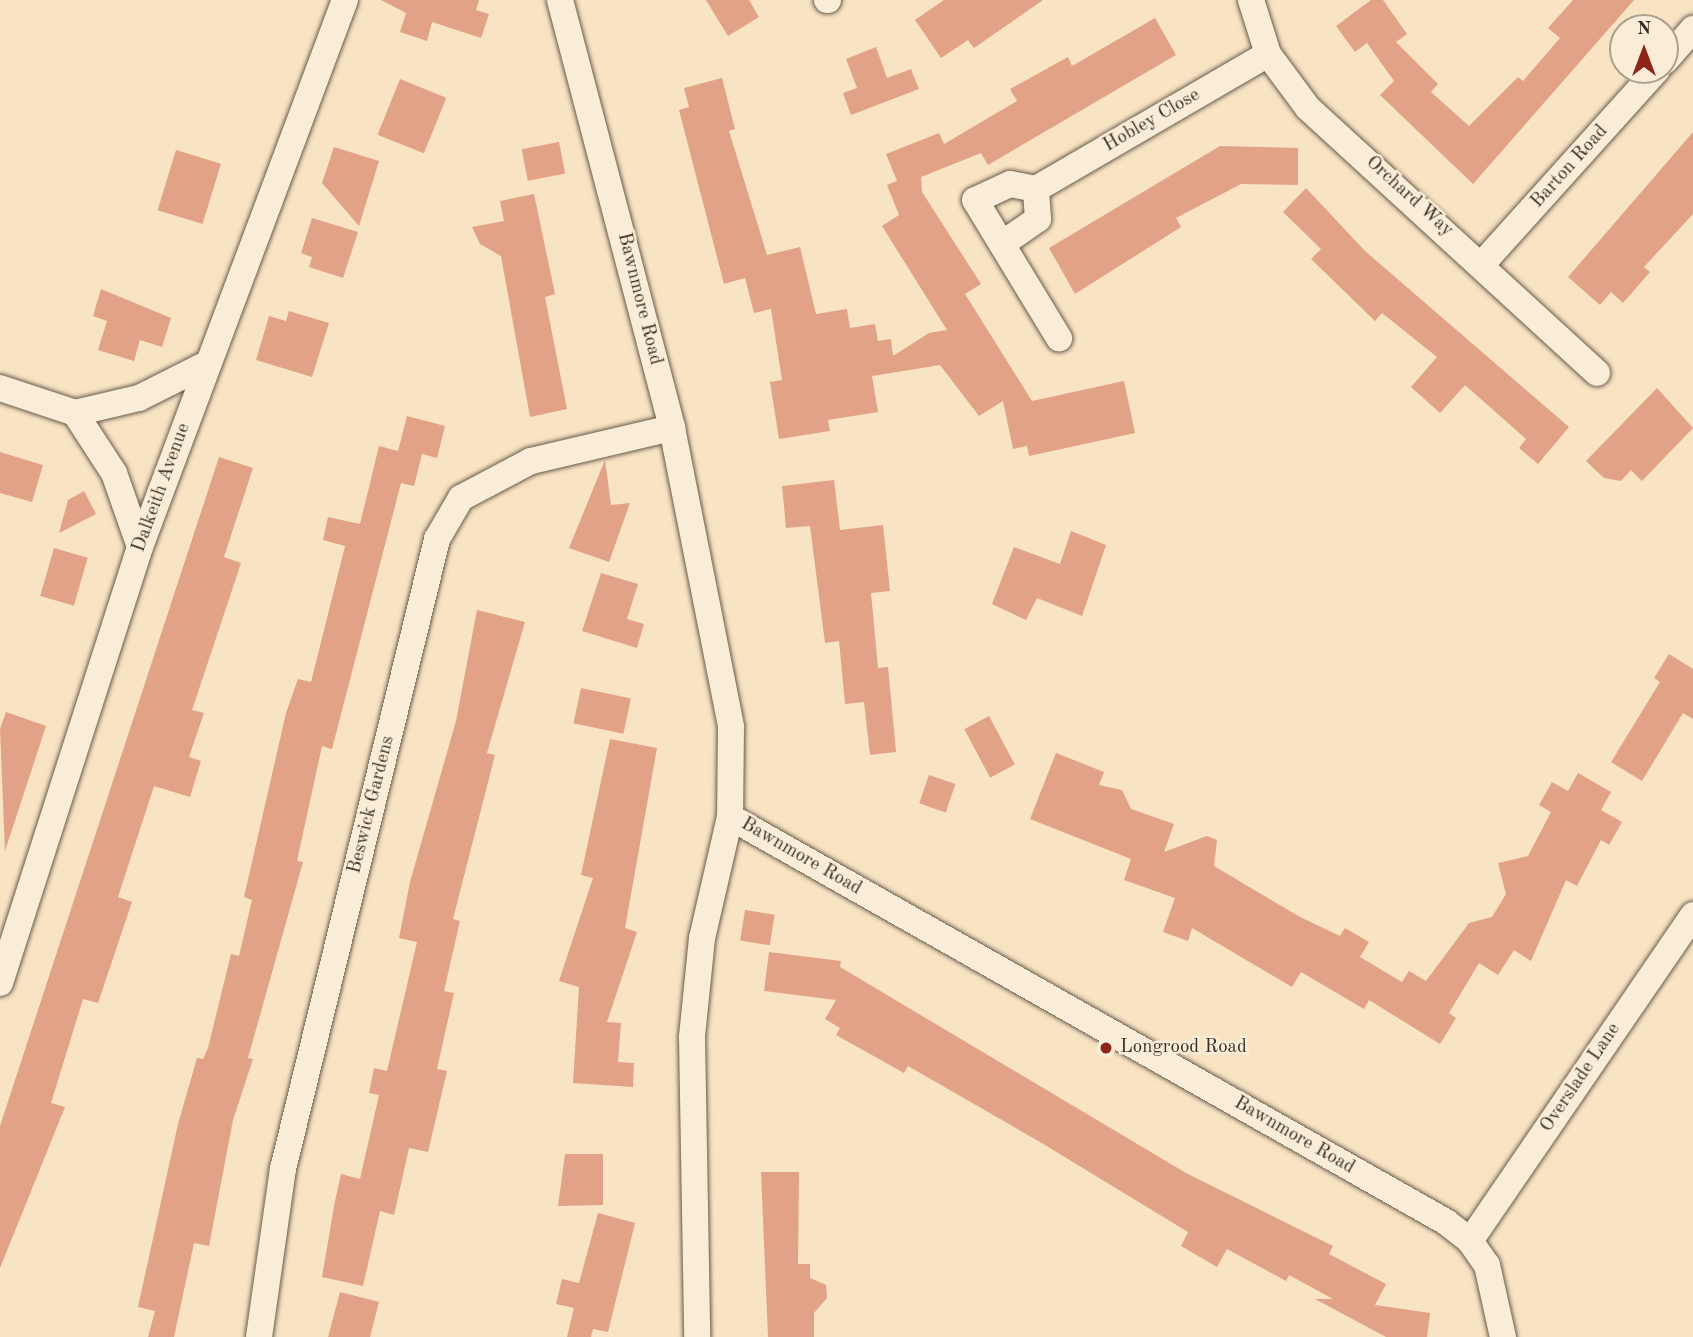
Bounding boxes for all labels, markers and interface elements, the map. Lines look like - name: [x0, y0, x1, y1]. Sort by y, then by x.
- north arrow: [1609, 14, 1679, 84]
- text: N: [1637, 20, 1651, 39]
- street label: Hobley Close: [1100, 84, 1204, 158]
- street label: Barton Road: [1527, 121, 1613, 213]
- street label: Orchard Way: [1360, 152, 1458, 242]
- street label: Bawnmore Road: [612, 230, 666, 368]
- street label: Dalkeith Avenue: [128, 420, 196, 556]
- street label: Beswick Gardens: [344, 734, 400, 876]
- street label: Bawnmore Road: [737, 813, 865, 901]
- street label: Overslade Lane: [1536, 1019, 1626, 1137]
- place label: Longrood Road: [1120, 1037, 1247, 1059]
- marker: Longrood Road: [1098, 1040, 1114, 1056]
- street label: Bawnmore Road: [1230, 1092, 1358, 1180]

